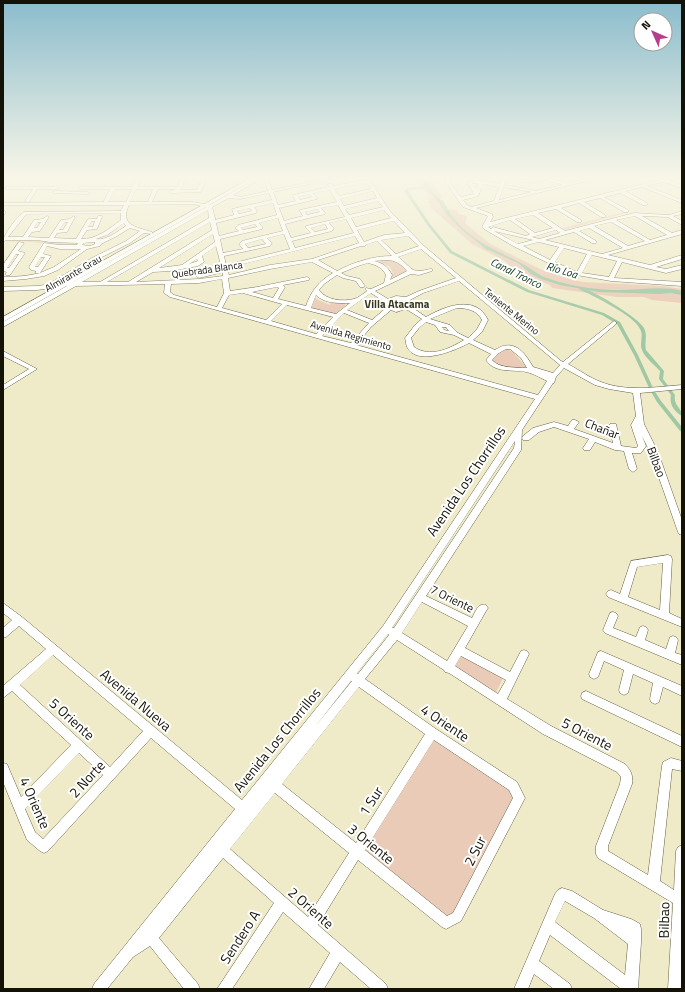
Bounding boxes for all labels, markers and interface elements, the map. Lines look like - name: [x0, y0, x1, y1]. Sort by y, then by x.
- north arrow: [633, 12, 673, 52]
- text: N: [638, 17, 654, 33]
- street label: Almirante Grau: [42, 251, 104, 296]
- water label: Canal Tronco: [488, 254, 545, 293]
- street label: Quebrada Blanca: [171, 257, 243, 282]
- water label: Río Loa: [544, 258, 580, 282]
- street label: Teniente Merino: [481, 284, 543, 339]
- district label: Villa Atacama: [365, 296, 430, 312]
- street label: Avenida Regimiento: [309, 317, 393, 354]
- street label: Chañar: [582, 413, 622, 444]
- street label: Avenida Los Chorrillos: [421, 421, 510, 540]
- street label: Bilbao: [642, 444, 671, 480]
- street label: 7 Oriente: [427, 580, 477, 617]
- street label: Avenida Nueva: [96, 663, 177, 736]
- street label: Avenida Los Chorrillos: [228, 683, 325, 796]
- street label: 5 Oriente: [45, 693, 100, 745]
- street label: 4 Oriente: [417, 699, 474, 747]
- street label: 5 Oriente: [558, 712, 616, 755]
- street label: 2 Norte: [64, 755, 110, 802]
- street label: 4 Oriente: [15, 774, 56, 832]
- street label: 1 Sur: [353, 782, 388, 819]
- street label: 3 Oriente: [343, 818, 399, 869]
- street label: 2 Sur: [458, 832, 491, 869]
- street label: 2 Oriente: [284, 882, 339, 933]
- street label: Bilbao: [653, 901, 674, 939]
- street label: Sendero A: [214, 905, 265, 968]

